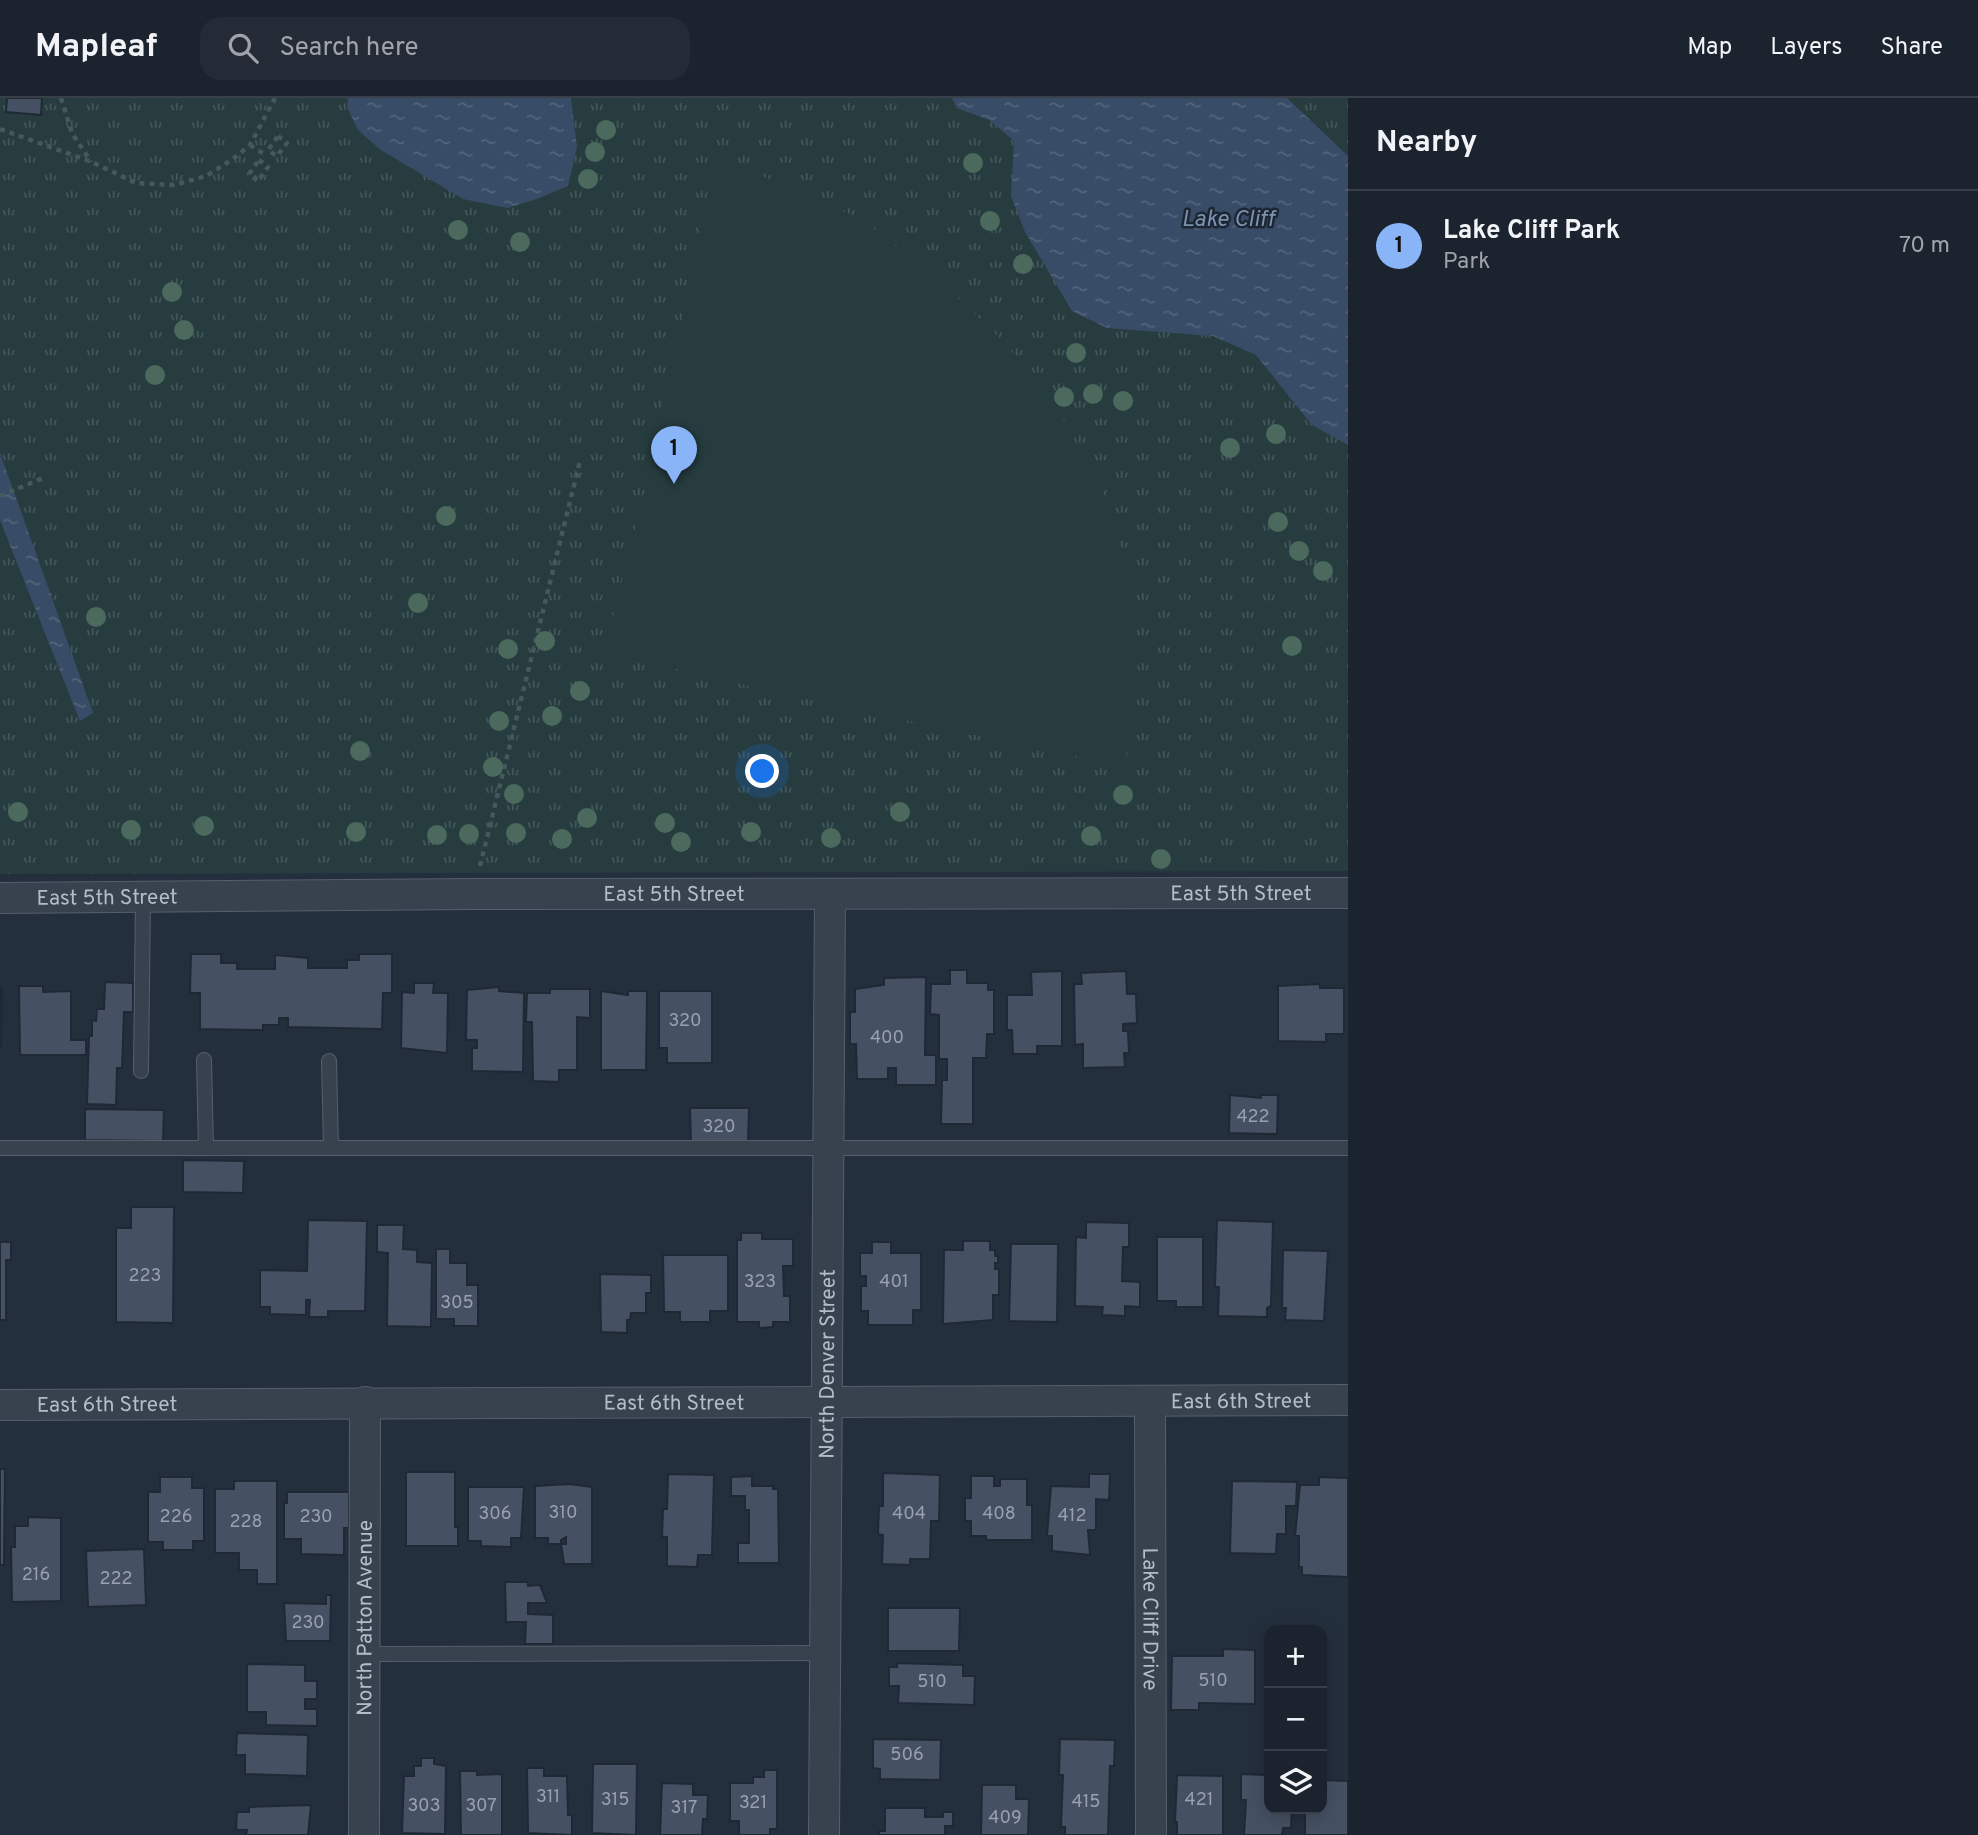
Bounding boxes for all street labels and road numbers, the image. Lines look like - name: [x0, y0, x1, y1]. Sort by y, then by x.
- street label: East 5th Street: [1170, 881, 1312, 908]
- street label: East 5th Street: [603, 882, 745, 909]
- street label: East 5th Street: [36, 885, 178, 913]
- street label: North Denver Street: [814, 1269, 843, 1459]
- street label: East 6th Street: [1171, 1388, 1312, 1416]
- street label: East 6th Street: [604, 1390, 744, 1418]
- street label: East 6th Street: [36, 1392, 177, 1420]
- street label: North Patton Avenue: [352, 1520, 380, 1716]
- street label: Lake Cliff Drive: [1135, 1548, 1163, 1690]

